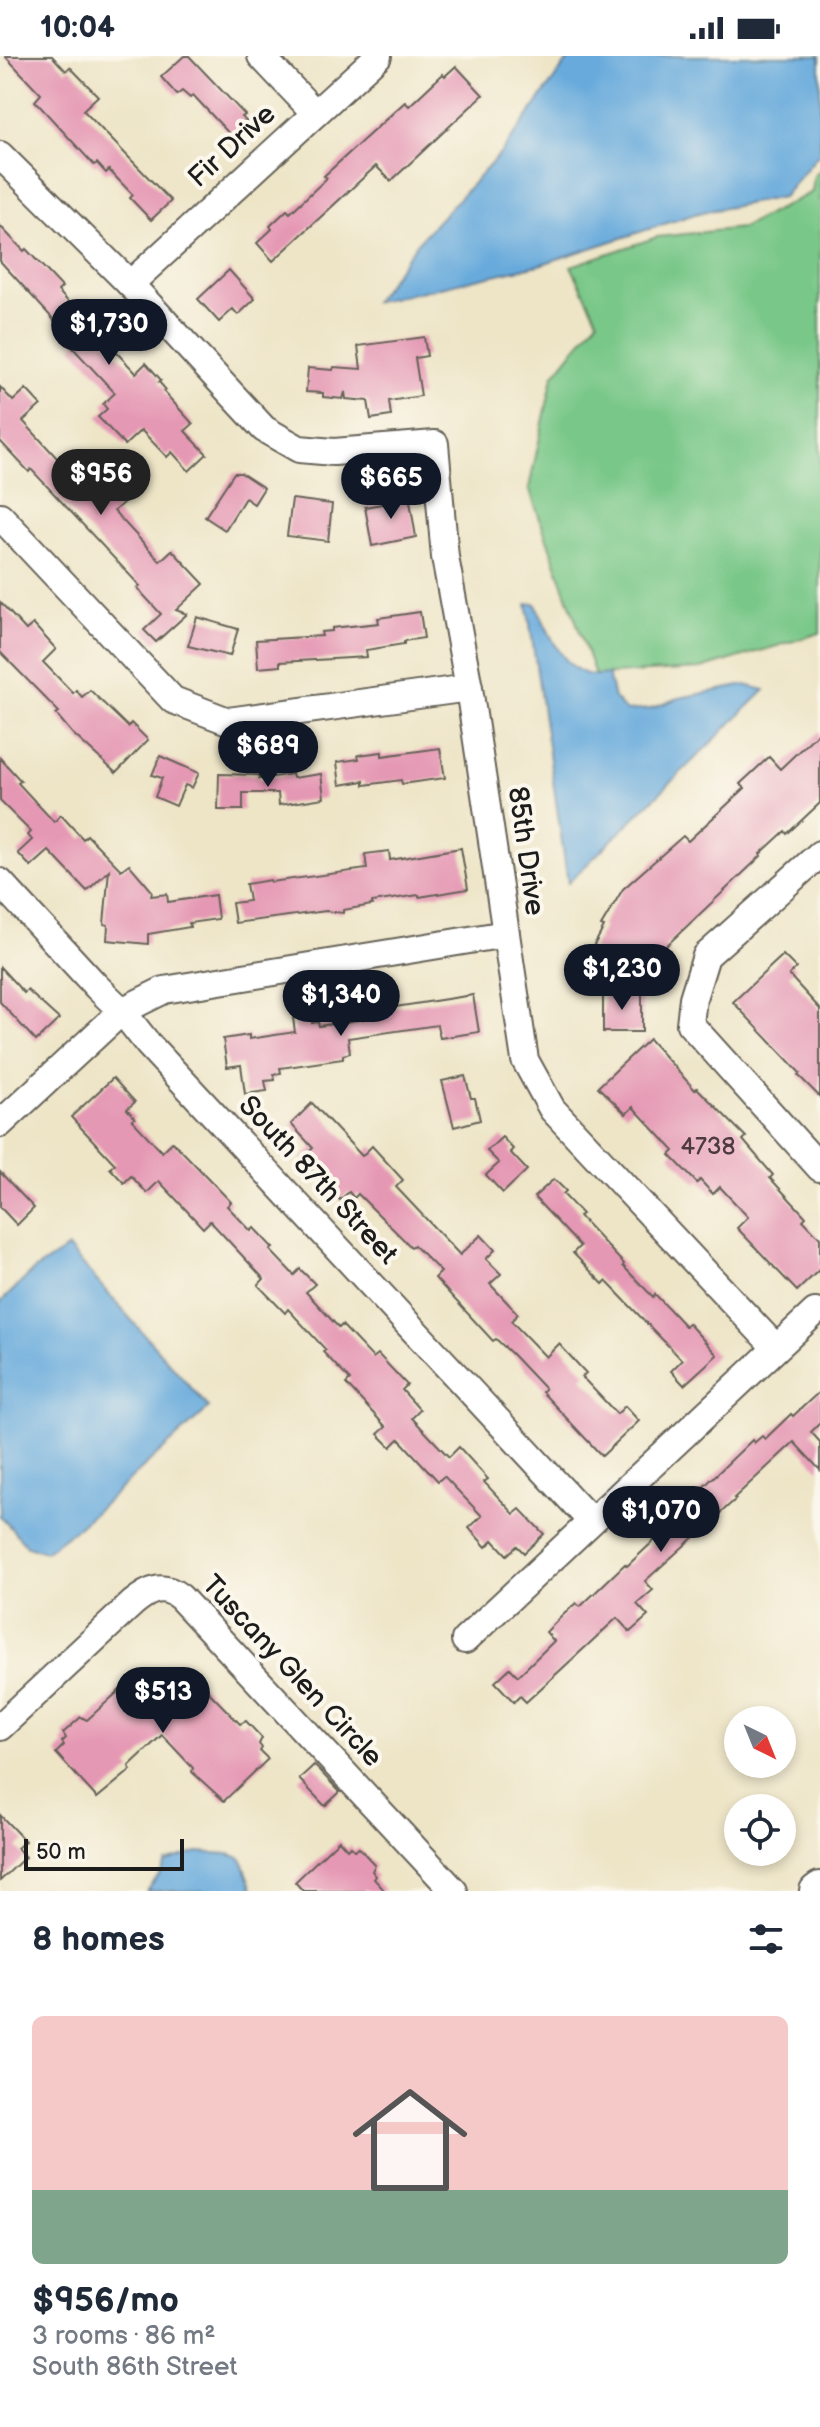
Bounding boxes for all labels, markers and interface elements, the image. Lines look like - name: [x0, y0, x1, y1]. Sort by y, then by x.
- text: 10:04: [40, 10, 115, 46]
- street label: Fir Drive: [182, 98, 282, 194]
- pin: $1,730: [44, 299, 174, 367]
- text: $1,730: [69, 309, 149, 340]
- pin: $956: [54, 449, 148, 517]
- pin: $665: [344, 453, 438, 521]
- text: $956: [69, 459, 133, 490]
- text: $665: [359, 463, 423, 494]
- pin: $689: [221, 721, 315, 789]
- text: $689: [236, 731, 300, 762]
- street label: 85th Drive: [501, 784, 551, 918]
- pin: $1,230: [557, 944, 687, 1012]
- text: $1,230: [582, 954, 662, 985]
- pin: $1,340: [276, 970, 406, 1038]
- text: $1,340: [301, 980, 381, 1011]
- street label: South 87th Street: [232, 1089, 405, 1271]
- house number: 4738: [680, 1132, 736, 1161]
- pin: $1,070: [596, 1486, 726, 1554]
- text: $1,070: [621, 1496, 701, 1527]
- street label: Tuscany Glen Circle: [195, 1568, 389, 1774]
- pin: $513: [116, 1667, 210, 1735]
- text: $513: [134, 1677, 192, 1708]
- north arrow: [724, 1706, 796, 1778]
- map controls: [724, 1706, 796, 1866]
- button: locate: [724, 1794, 796, 1866]
- scale bar: [24, 1835, 184, 1871]
- text: 50 m: [36, 1839, 86, 1866]
- icon: filters: [744, 1917, 788, 1961]
- text: 8 homes: [32, 1919, 165, 1960]
- icon: home: [338, 2068, 482, 2212]
- text: $956/mo: [32, 2280, 179, 2321]
- text: 3 rooms · 86 m²: [32, 2321, 216, 2352]
- text: South 86th Street: [32, 2352, 237, 2383]

